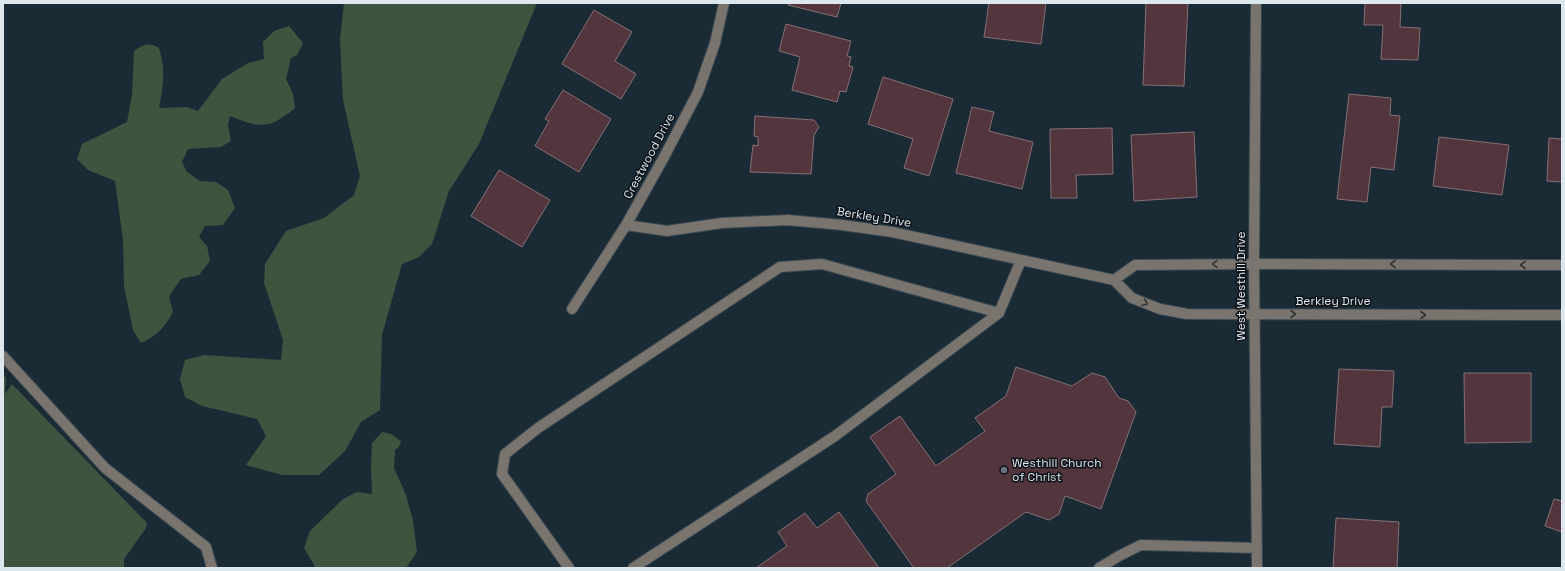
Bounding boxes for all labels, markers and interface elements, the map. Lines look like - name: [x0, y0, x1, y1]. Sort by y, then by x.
- street label: Crestwood Drive: [620, 110, 678, 202]
- street label: Berkley Drive: [836, 203, 912, 231]
- street label: West Westhill Drive: [1233, 231, 1249, 341]
- one-way arrow: [1212, 260, 1218, 268]
- one-way arrow: [1390, 260, 1396, 268]
- one-way arrow: [1520, 261, 1526, 269]
- street label: Berkley Drive: [1295, 293, 1371, 309]
- one-way arrow: [1141, 298, 1148, 306]
- one-way arrow: [1290, 310, 1296, 318]
- one-way arrow: [1420, 311, 1426, 319]
- place label: Westhill Church of Christ: [1012, 455, 1102, 485]
- marker: Westhill Church of Christ: [999, 465, 1009, 475]

